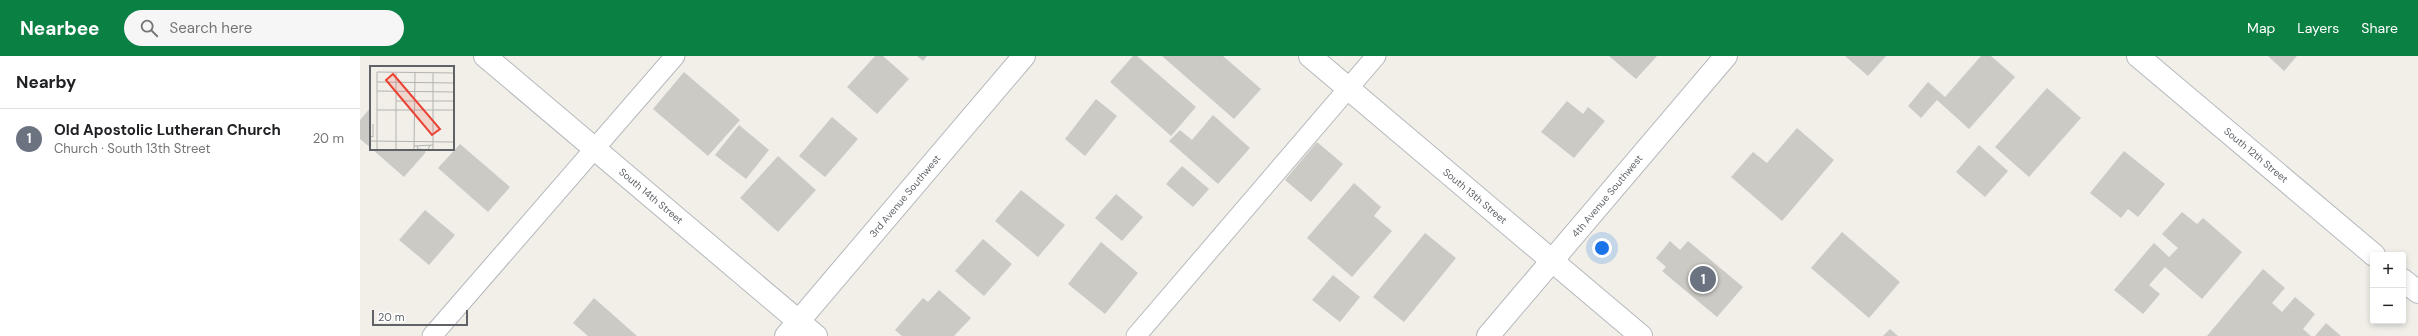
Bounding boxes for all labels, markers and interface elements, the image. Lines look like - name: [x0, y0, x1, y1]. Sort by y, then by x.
- search box: [124, 10, 404, 46]
- text: Nearbee: [20, 16, 100, 41]
- icon: search: [138, 17, 160, 39]
- text: Search here: [170, 18, 252, 38]
- text: Map: [2247, 19, 2275, 37]
- text: Layers: [2297, 19, 2339, 37]
- text: Share: [2361, 19, 2398, 37]
- inset map: [370, 66, 454, 150]
- text: Nearby: [16, 71, 76, 93]
- text: Old Apostolic Lutheran Church: [54, 120, 281, 140]
- street label: South 12th Street: [2221, 125, 2291, 186]
- text: 1: [27, 130, 31, 147]
- text: 20 m: [313, 130, 344, 147]
- text: Church · South 13th Street: [54, 140, 211, 157]
- street label: 3rd Avenue Southwest: [867, 152, 943, 240]
- street label: 4th Avenue Southwest: [1569, 152, 1645, 240]
- street label: South 14th Street: [616, 165, 686, 227]
- street label: South 13th Street: [1440, 165, 1510, 227]
- your location: [1592, 238, 1612, 258]
- map controls: [2370, 252, 2406, 324]
- button: +: [2370, 252, 2406, 288]
- pin: 1: [1690, 264, 1716, 294]
- button: −: [2370, 288, 2406, 324]
- scale bar: [372, 308, 468, 327]
- text: 20 m: [378, 310, 404, 324]

